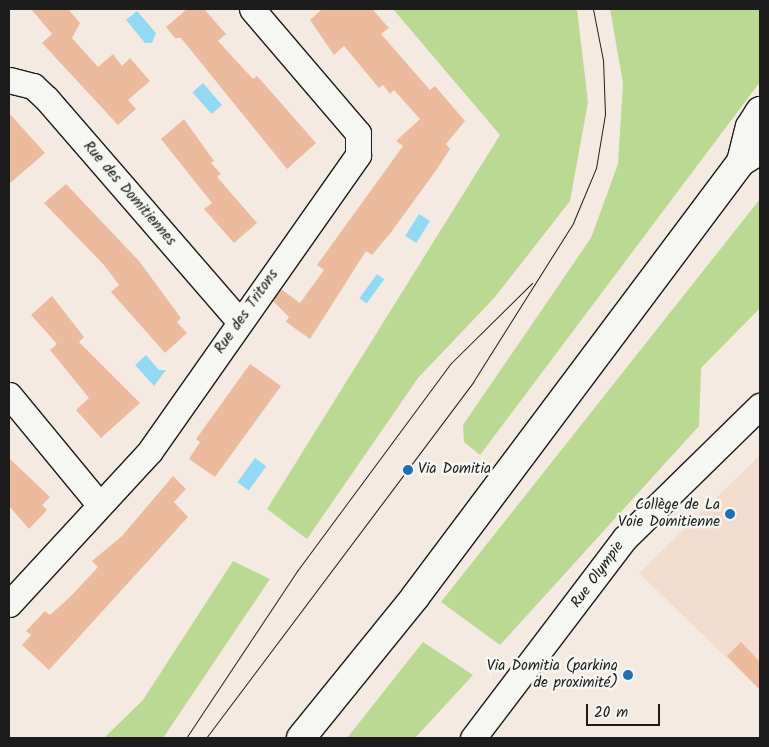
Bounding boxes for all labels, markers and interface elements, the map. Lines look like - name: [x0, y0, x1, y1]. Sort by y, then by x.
- street label: Rue des Domitiennes: [79, 138, 179, 250]
- street label: Rue des Tritons: [211, 266, 283, 358]
- place label: Via Domitia: [418, 461, 491, 479]
- marker: Via Domitia: [402, 464, 414, 476]
- place label: Collège de La Voie Domitienne: [618, 496, 720, 531]
- marker: Collège de La Voie Domitienne: [724, 508, 736, 520]
- street label: Rue Olympie: [568, 538, 628, 612]
- place label: Via Domitia (parking de proximité): [487, 657, 618, 692]
- marker: Via Domitia (parking de proximité): [622, 669, 634, 681]
- scale bar: [589, 694, 663, 726]
- text: 20 m: [594, 701, 628, 725]

